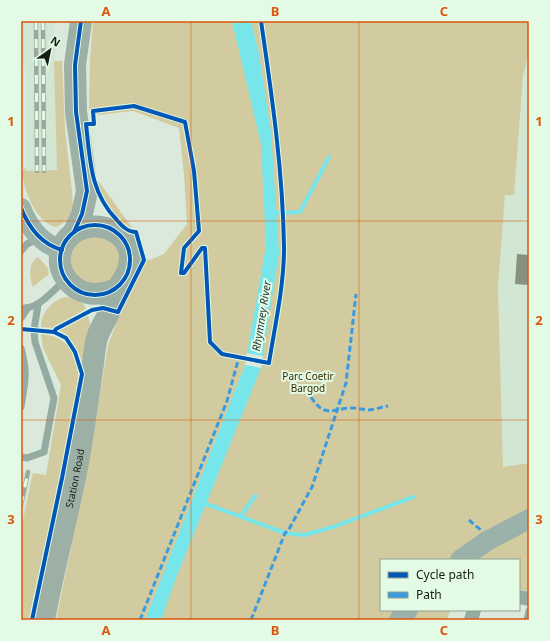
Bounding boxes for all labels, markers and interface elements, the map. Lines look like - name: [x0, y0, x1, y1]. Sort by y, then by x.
- text: A: [102, 2, 111, 20]
- text: B: [271, 2, 279, 20]
- text: C: [440, 2, 448, 20]
- north arrow: [30, 30, 70, 70]
- text: N: [48, 32, 64, 50]
- text: 1: [7, 112, 15, 130]
- text: 1: [535, 112, 543, 130]
- water label: Rhymney River: [248, 279, 274, 352]
- text: 2: [7, 311, 15, 329]
- text: 2: [535, 311, 543, 329]
- park label: Parc Coetir Bargod: [282, 369, 334, 395]
- street label: Station Road: [62, 448, 87, 509]
- text: 3: [7, 510, 15, 528]
- text: 3: [535, 510, 543, 528]
- legend: [380, 559, 520, 611]
- text: Cycle path: [416, 566, 474, 583]
- text: Path: [416, 586, 442, 603]
- text: A: [102, 621, 111, 639]
- text: B: [271, 621, 279, 639]
- text: C: [440, 621, 448, 639]

